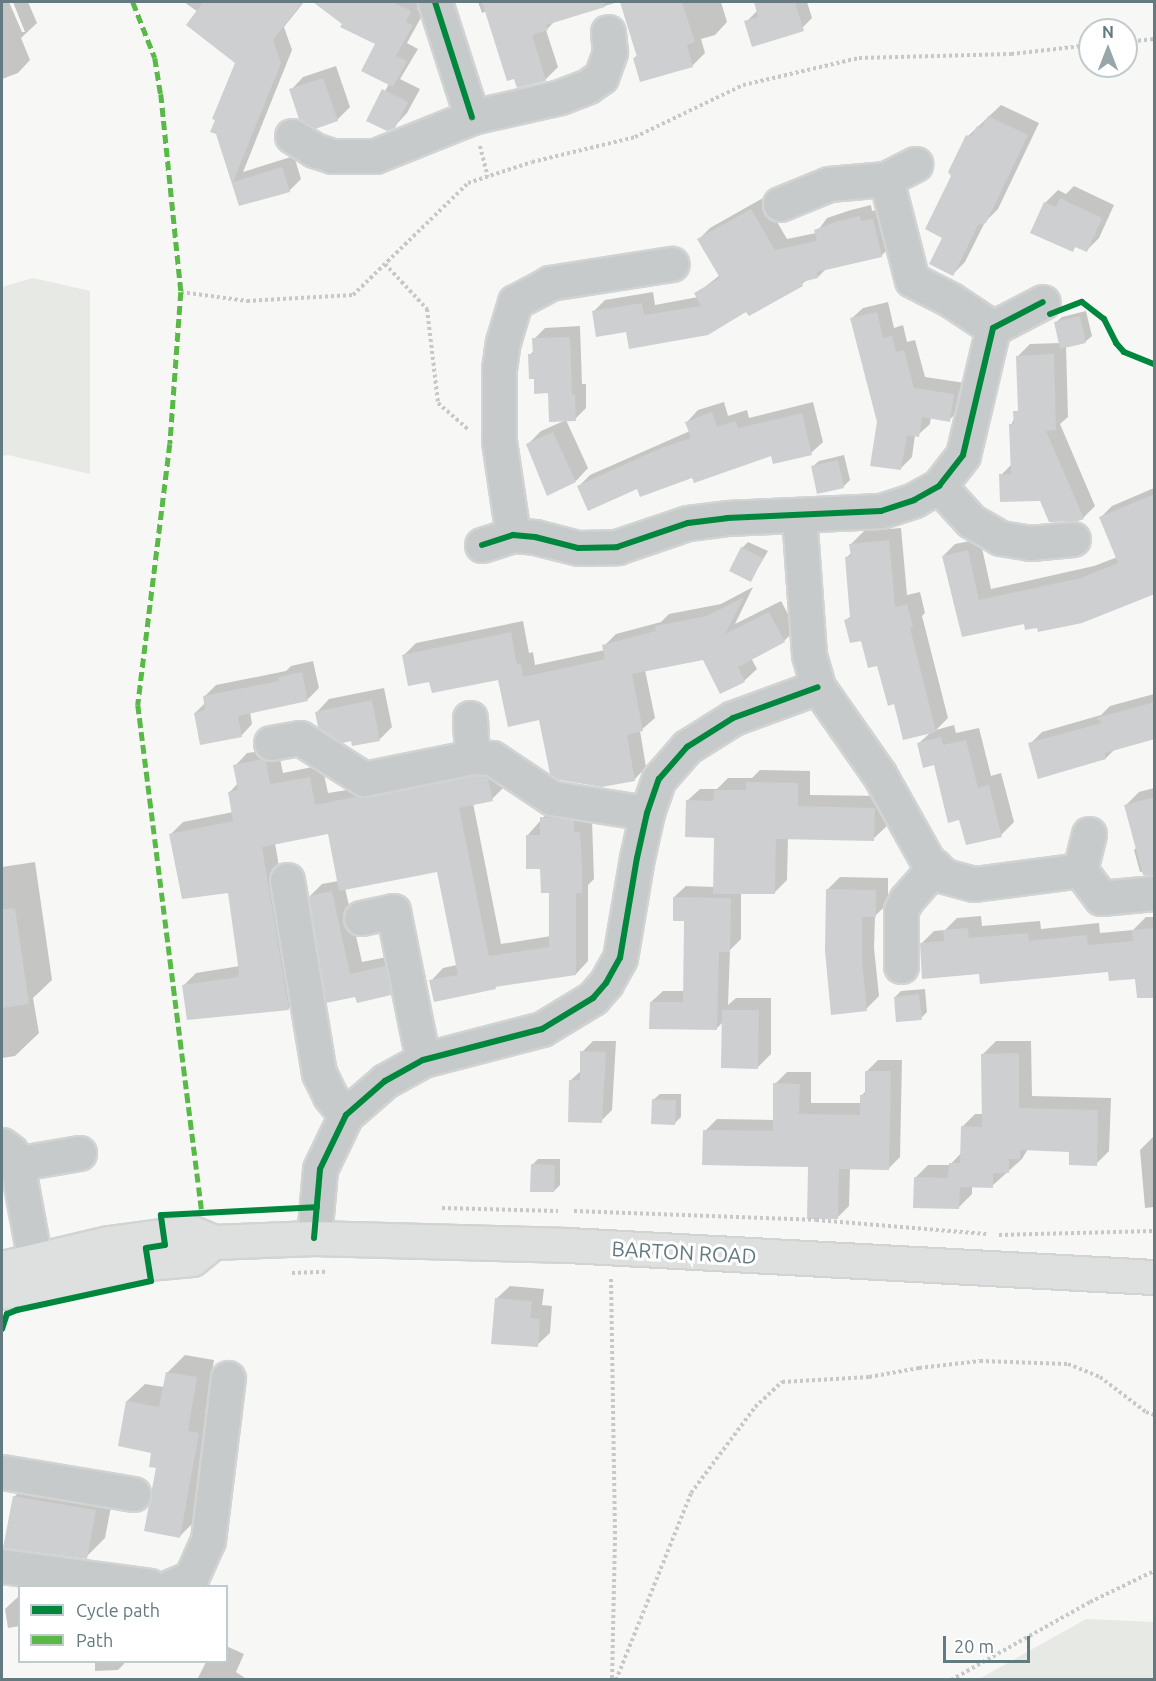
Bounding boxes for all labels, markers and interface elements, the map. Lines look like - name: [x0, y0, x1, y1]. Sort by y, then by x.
- north arrow: [1078, 18, 1138, 78]
- text: N: [1102, 23, 1114, 41]
- street label: BARTON ROAD: [611, 1236, 757, 1268]
- legend: [18, 1585, 228, 1663]
- text: Cycle path: [76, 1600, 160, 1620]
- scale bar: [946, 1624, 1033, 1662]
- text: Path: [76, 1630, 113, 1650]
- text: 20 m: [954, 1636, 994, 1656]

